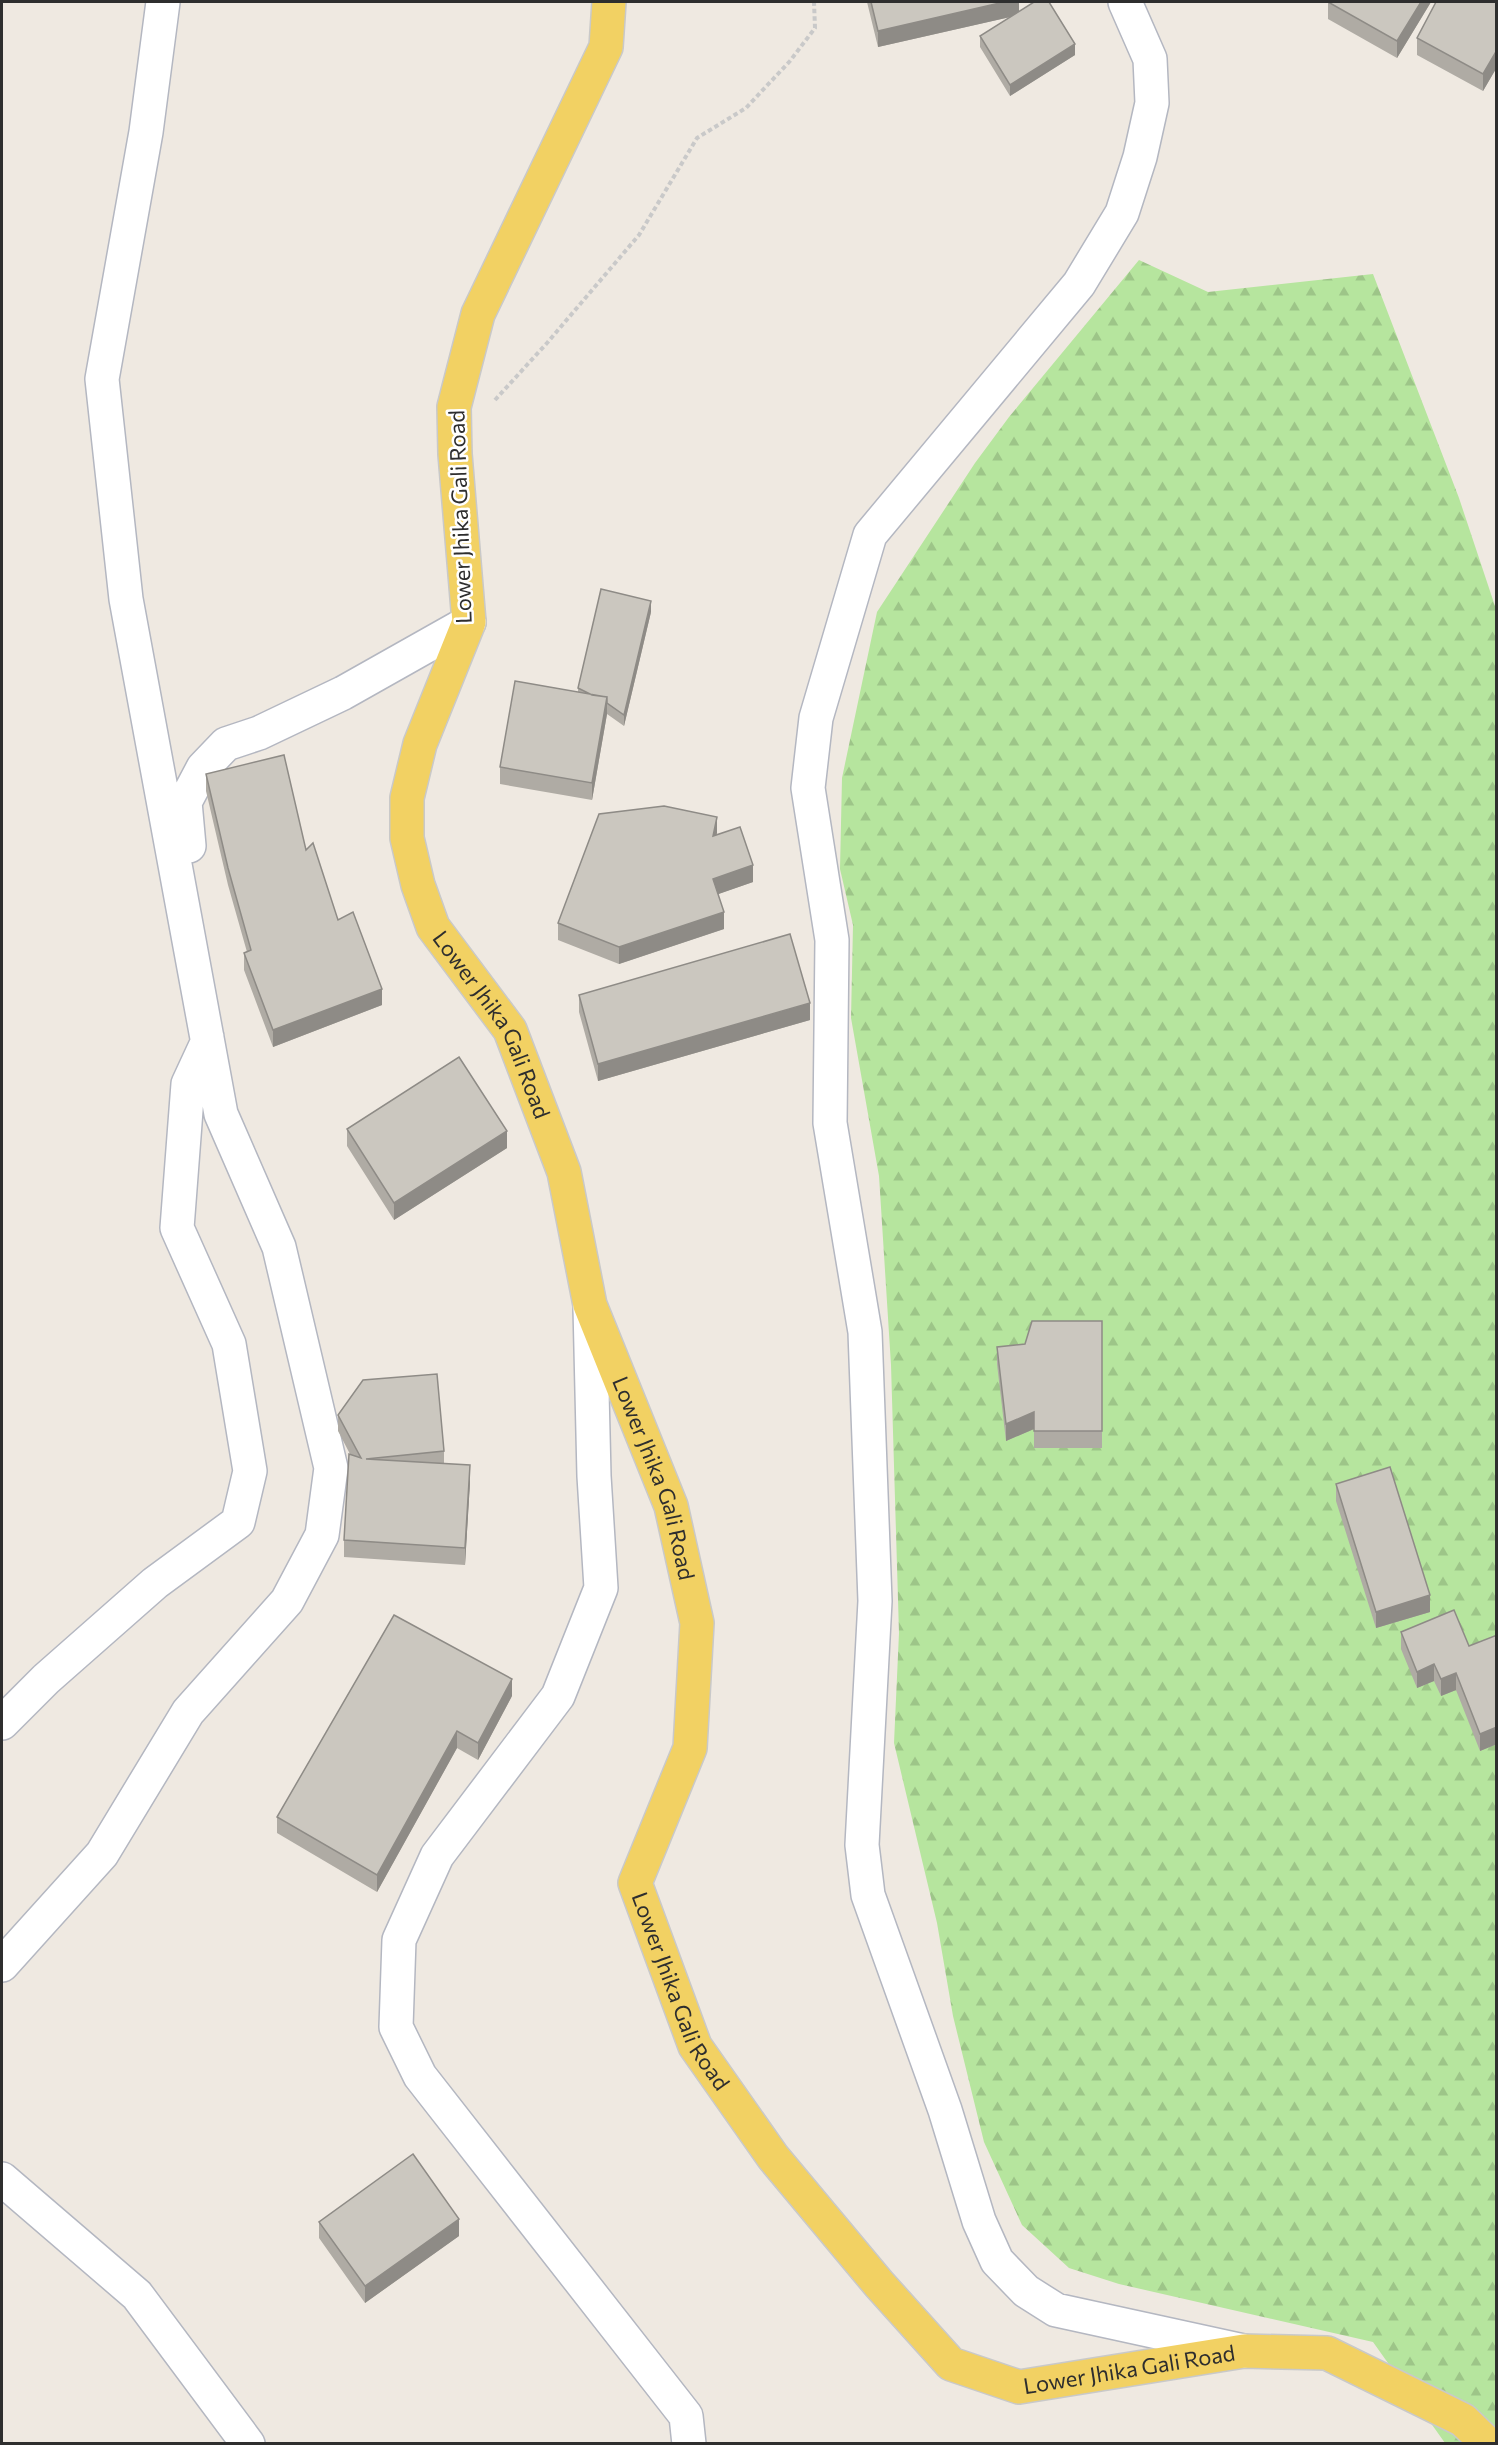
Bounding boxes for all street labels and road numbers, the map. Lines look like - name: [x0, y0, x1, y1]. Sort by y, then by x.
- street label: Lower Jhika Gali Road: [442, 410, 477, 624]
- street label: Lower Jhika Gali Road: [428, 925, 556, 1122]
- street label: Lower Jhika Gali Road: [607, 1372, 701, 1583]
- street label: Lower Jhika Gali Road: [626, 1888, 736, 2095]
- street label: Lower Jhika Gali Road: [1021, 2339, 1237, 2399]

